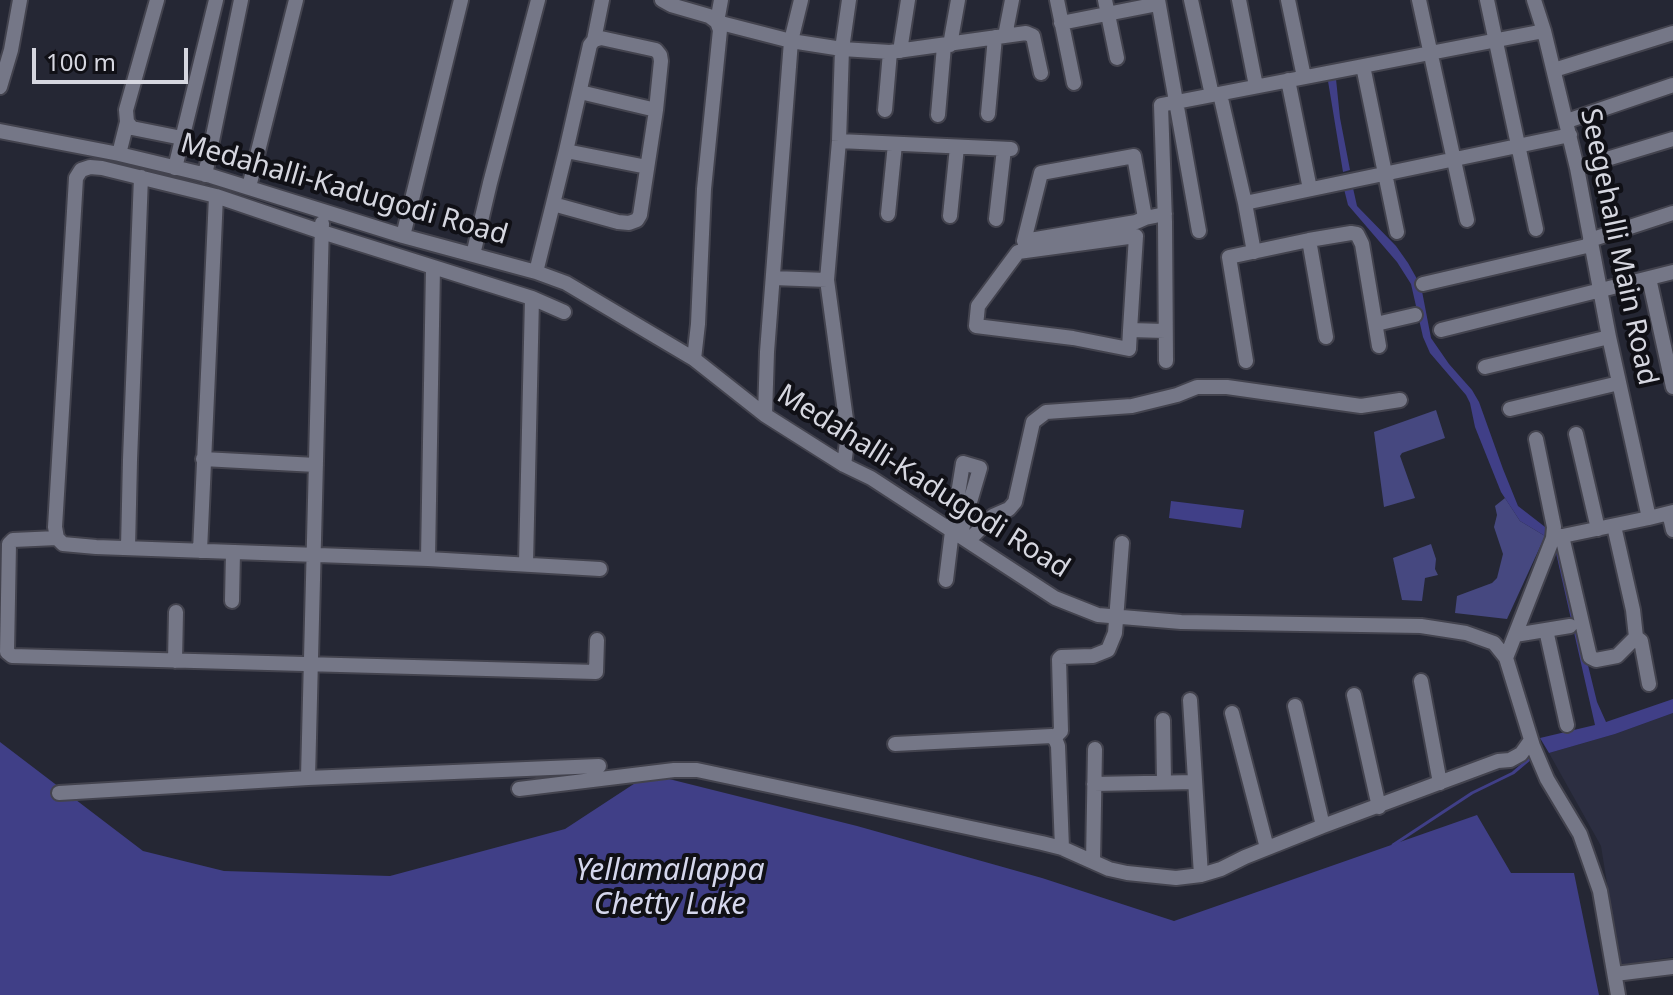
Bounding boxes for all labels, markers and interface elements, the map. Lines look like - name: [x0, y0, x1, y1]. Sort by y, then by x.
- scale bar: [36, 32, 192, 82]
- text: 100 m: [46, 45, 116, 78]
- street label: Seegehalli Main Road: [1572, 106, 1664, 388]
- street label: Medahalli-Kadugodi Road: [177, 127, 511, 253]
- street label: Medahalli-Kadugodi Road: [771, 378, 1075, 586]
- water label: Yellamallappa Chetty Lake: [576, 853, 764, 924]

